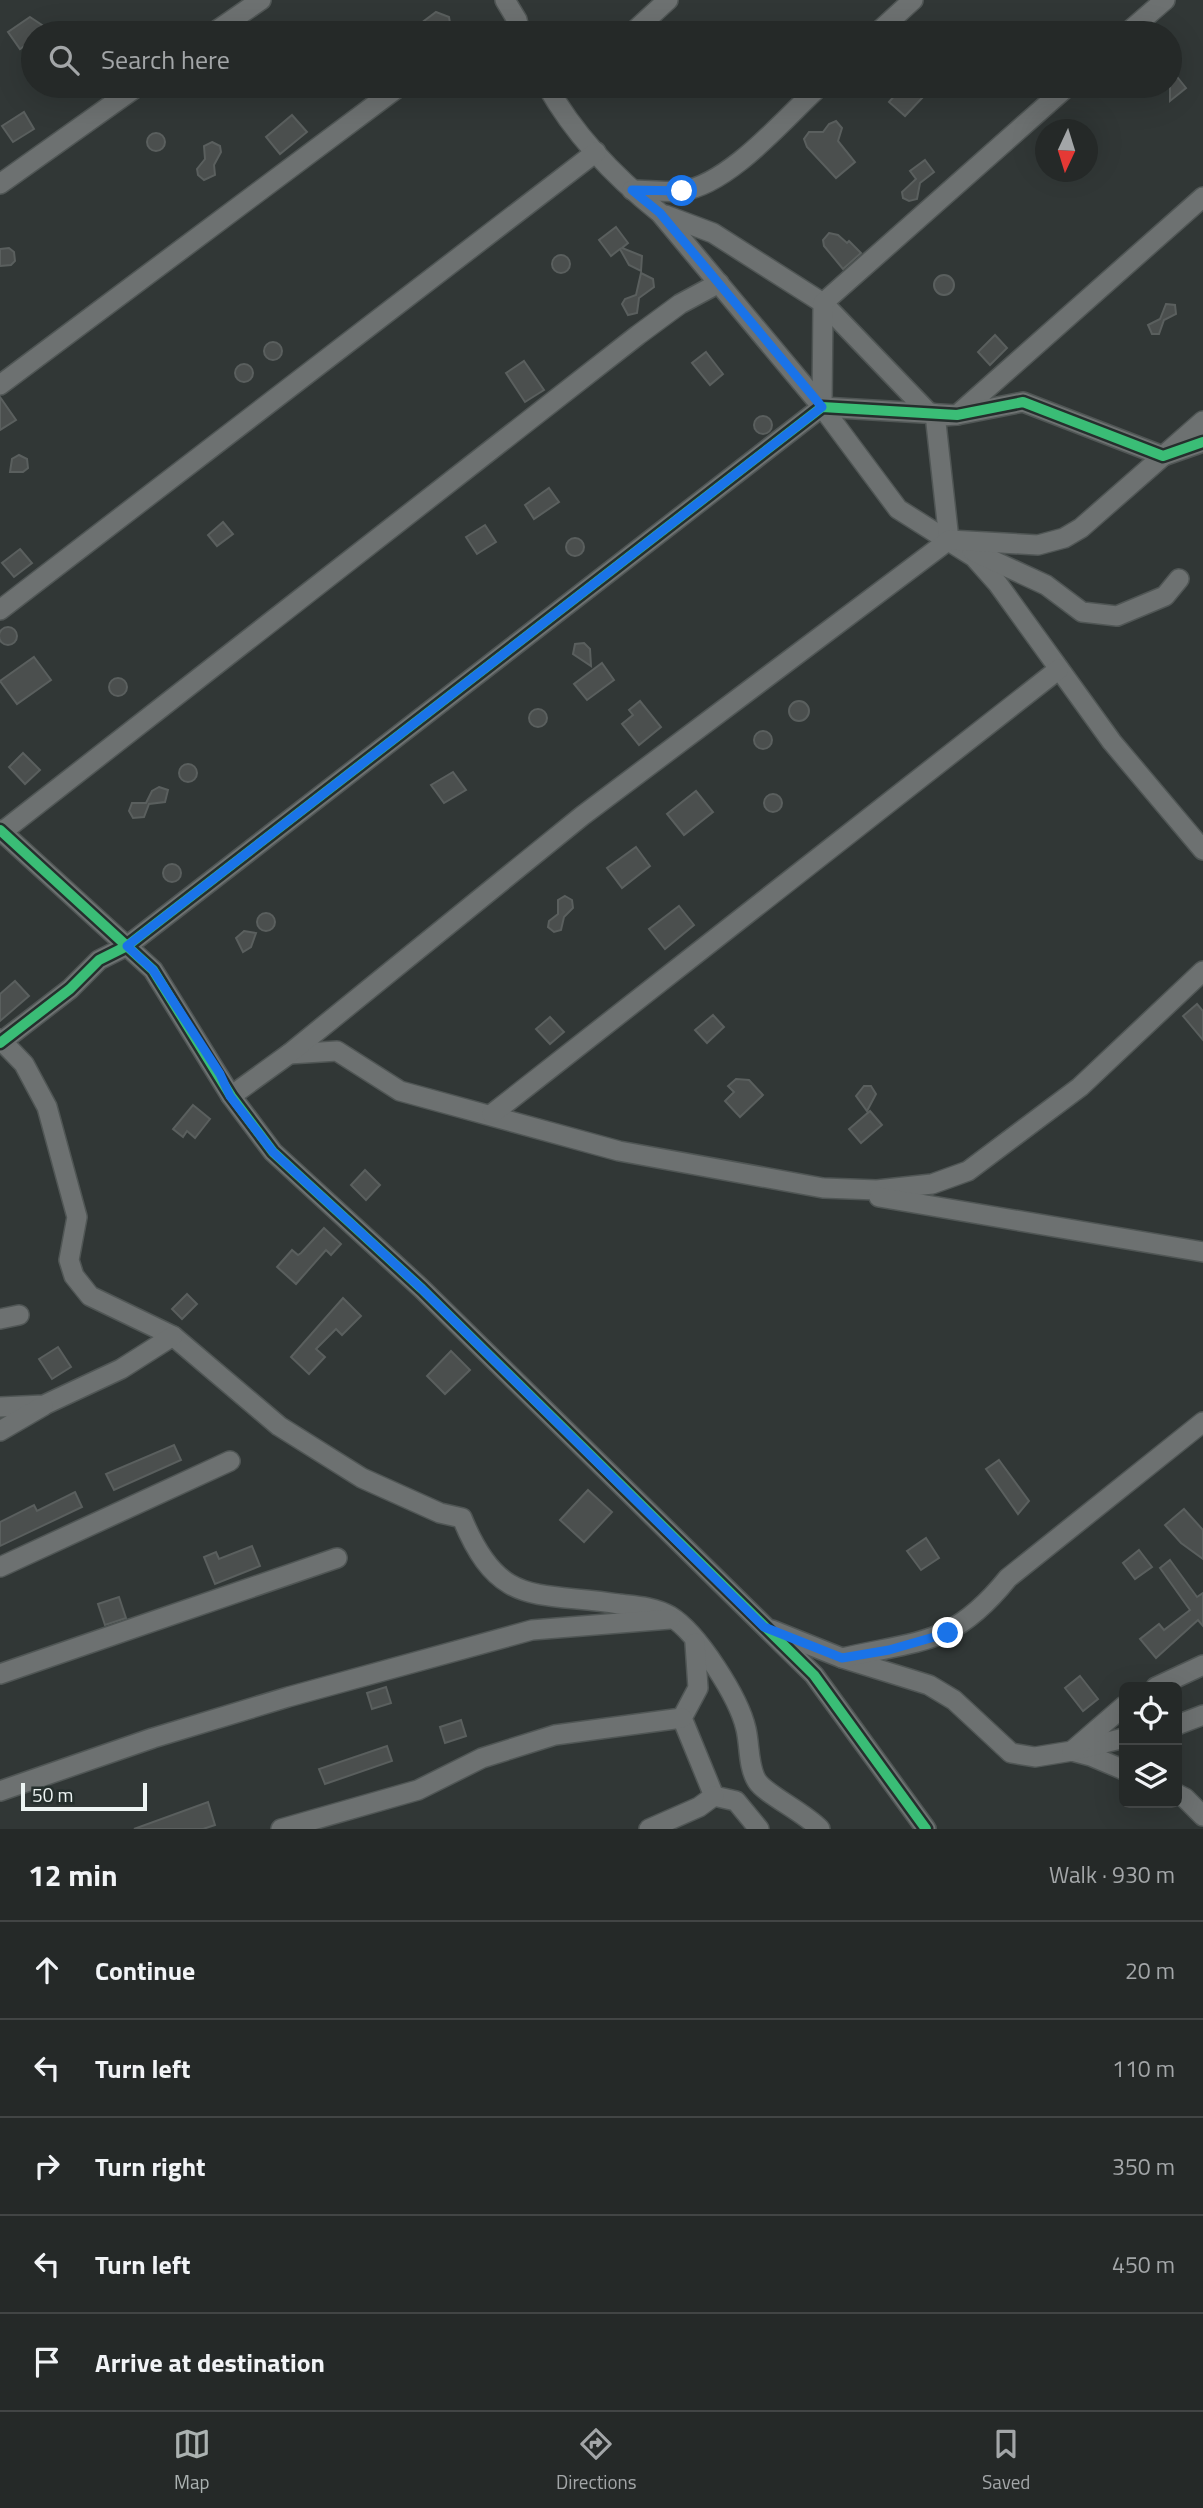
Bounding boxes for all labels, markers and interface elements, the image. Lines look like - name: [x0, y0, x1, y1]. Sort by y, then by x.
- search box: [21, 21, 1182, 98]
- text: Search here: [101, 40, 230, 79]
- icon: search: [45, 41, 83, 79]
- north arrow: [1035, 119, 1098, 182]
- route start: [666, 175, 697, 206]
- route end: [932, 1617, 963, 1648]
- map controls: [1119, 1682, 1182, 1808]
- button: locate: [1119, 1682, 1182, 1745]
- button: layers: [1119, 1745, 1182, 1808]
- scale bar: [21, 1780, 147, 1812]
- text: 50 m: [32, 1780, 73, 1809]
- text: 12 min: [28, 1852, 118, 1898]
- text: Walk · 930 m: [1049, 1857, 1175, 1892]
- icon: ahead: [28, 1951, 66, 1989]
- text: Continue: [95, 1951, 195, 1990]
- text: 20 m: [1125, 1953, 1175, 1988]
- icon: left: [28, 2049, 66, 2087]
- text: Turn left: [95, 2049, 190, 2088]
- text: 110 m: [1112, 2051, 1175, 2086]
- icon: right: [28, 2147, 66, 2185]
- text: Turn right: [95, 2147, 206, 2186]
- text: 350 m: [1112, 2149, 1175, 2184]
- icon: left: [28, 2245, 66, 2283]
- text: Turn left: [95, 2245, 190, 2284]
- text: 450 m: [1112, 2247, 1175, 2282]
- icon: arrive: [28, 2343, 66, 2381]
- text: Arrive at destination: [95, 2343, 325, 2382]
- tab: Map: [173, 2425, 211, 2496]
- tab: Directions: [556, 2425, 637, 2496]
- tab: Saved: [982, 2425, 1030, 2496]

